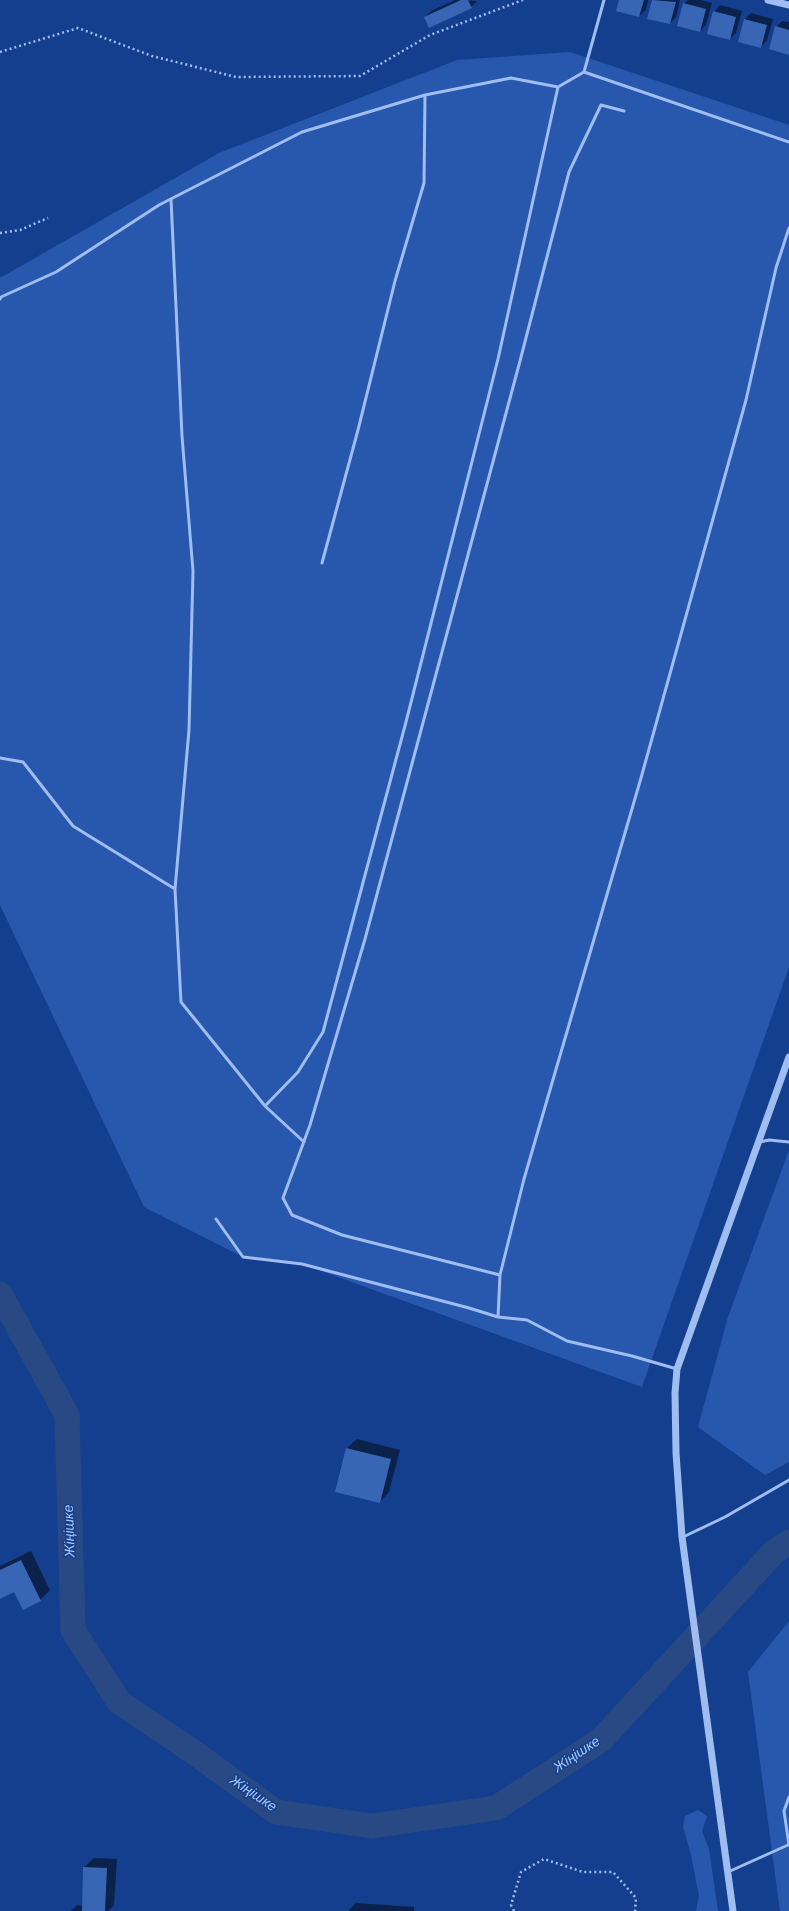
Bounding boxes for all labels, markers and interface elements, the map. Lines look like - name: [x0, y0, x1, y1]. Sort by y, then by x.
- water label: Жіңішке: [61, 1504, 79, 1558]
- water label: Жіңішке: [550, 1733, 604, 1777]
- water label: Жіңішке: [226, 1772, 280, 1816]

